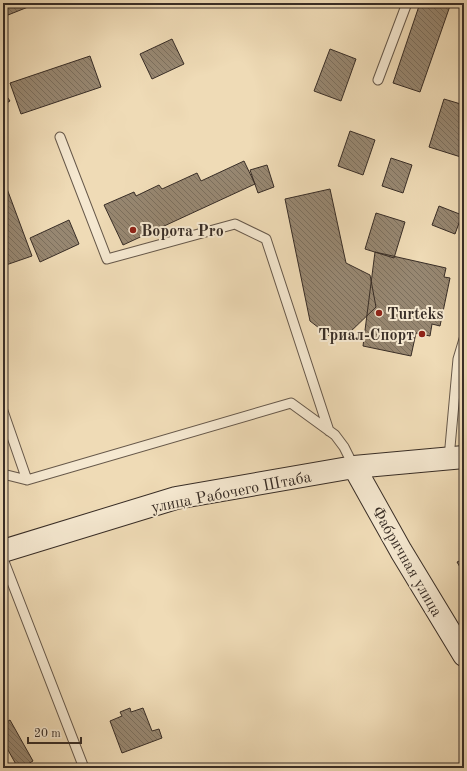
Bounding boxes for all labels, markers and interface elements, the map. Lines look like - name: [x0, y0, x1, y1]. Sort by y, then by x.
- place label: Ворота Pro: [141, 224, 224, 240]
- marker: Ворота Pro: [128, 225, 138, 235]
- place label: Turteks: [387, 307, 444, 323]
- marker: Turteks: [374, 308, 384, 318]
- place label: Триал-Спорт: [318, 328, 414, 344]
- marker: Триал-Спорт: [417, 329, 427, 339]
- street label: улица Рабочего Штаба: [150, 470, 313, 516]
- street label: Фабричная улица: [368, 504, 444, 620]
- scale bar: [28, 719, 81, 745]
- text: 20 m: [34, 728, 61, 740]

